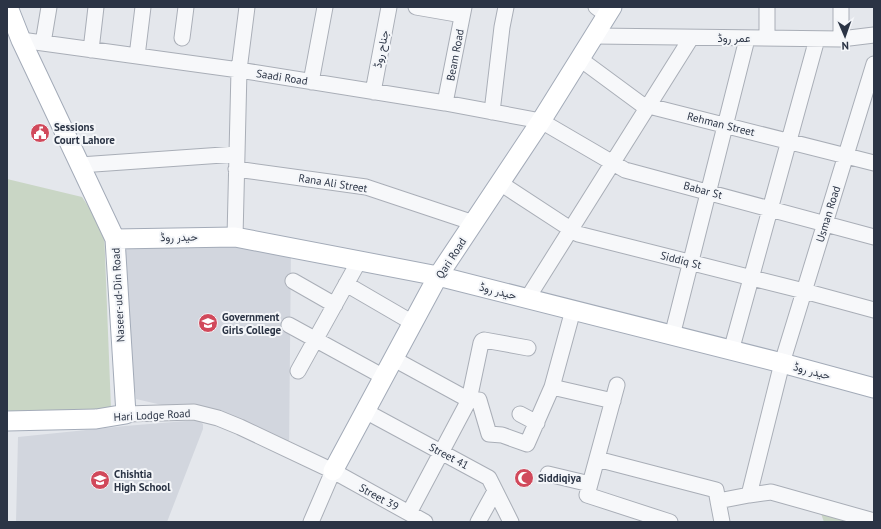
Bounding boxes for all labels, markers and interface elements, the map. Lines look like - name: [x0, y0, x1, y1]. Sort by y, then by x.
- north arrow: [825, 16, 865, 56]
- street label: Beam Road: [443, 28, 467, 82]
- street label: جناح روڈ: [371, 29, 392, 69]
- street label: عمر روڈ: [718, 31, 751, 45]
- text: N: [841, 39, 849, 53]
- street label: Saadi Road: [255, 66, 309, 88]
- street label: Rehman Street: [686, 109, 756, 139]
- place label: Sessions Court Lahore: [54, 120, 115, 147]
- public building icon: Sessions Court Lahore: [29, 122, 51, 144]
- street label: Rana Ali Street: [298, 171, 369, 195]
- street label: Babar St: [682, 178, 724, 202]
- street label: Usman Road: [813, 184, 843, 244]
- street label: حیدر روڈ: [160, 230, 198, 244]
- street label: Qari Road: [433, 235, 469, 281]
- street label: Naseer-ud-Din Road: [109, 247, 127, 343]
- street label: Siddiq St: [659, 248, 703, 272]
- street label: حیدر روڈ: [478, 280, 518, 302]
- place label: Government Girls College: [222, 310, 282, 337]
- school or university icon: Government Girls College: [197, 312, 219, 334]
- street label: حیدر روڈ: [792, 359, 832, 383]
- street label: Hari Lodge Road: [113, 406, 191, 424]
- street label: Street 41: [427, 440, 471, 472]
- place label: Chishtia High School: [114, 467, 171, 494]
- mosque icon: Siddiqiya: [513, 467, 535, 489]
- school or university icon: Chishtia High School: [89, 469, 111, 491]
- place label: Siddiqiya: [538, 471, 581, 485]
- street label: Street 39: [357, 480, 401, 514]

